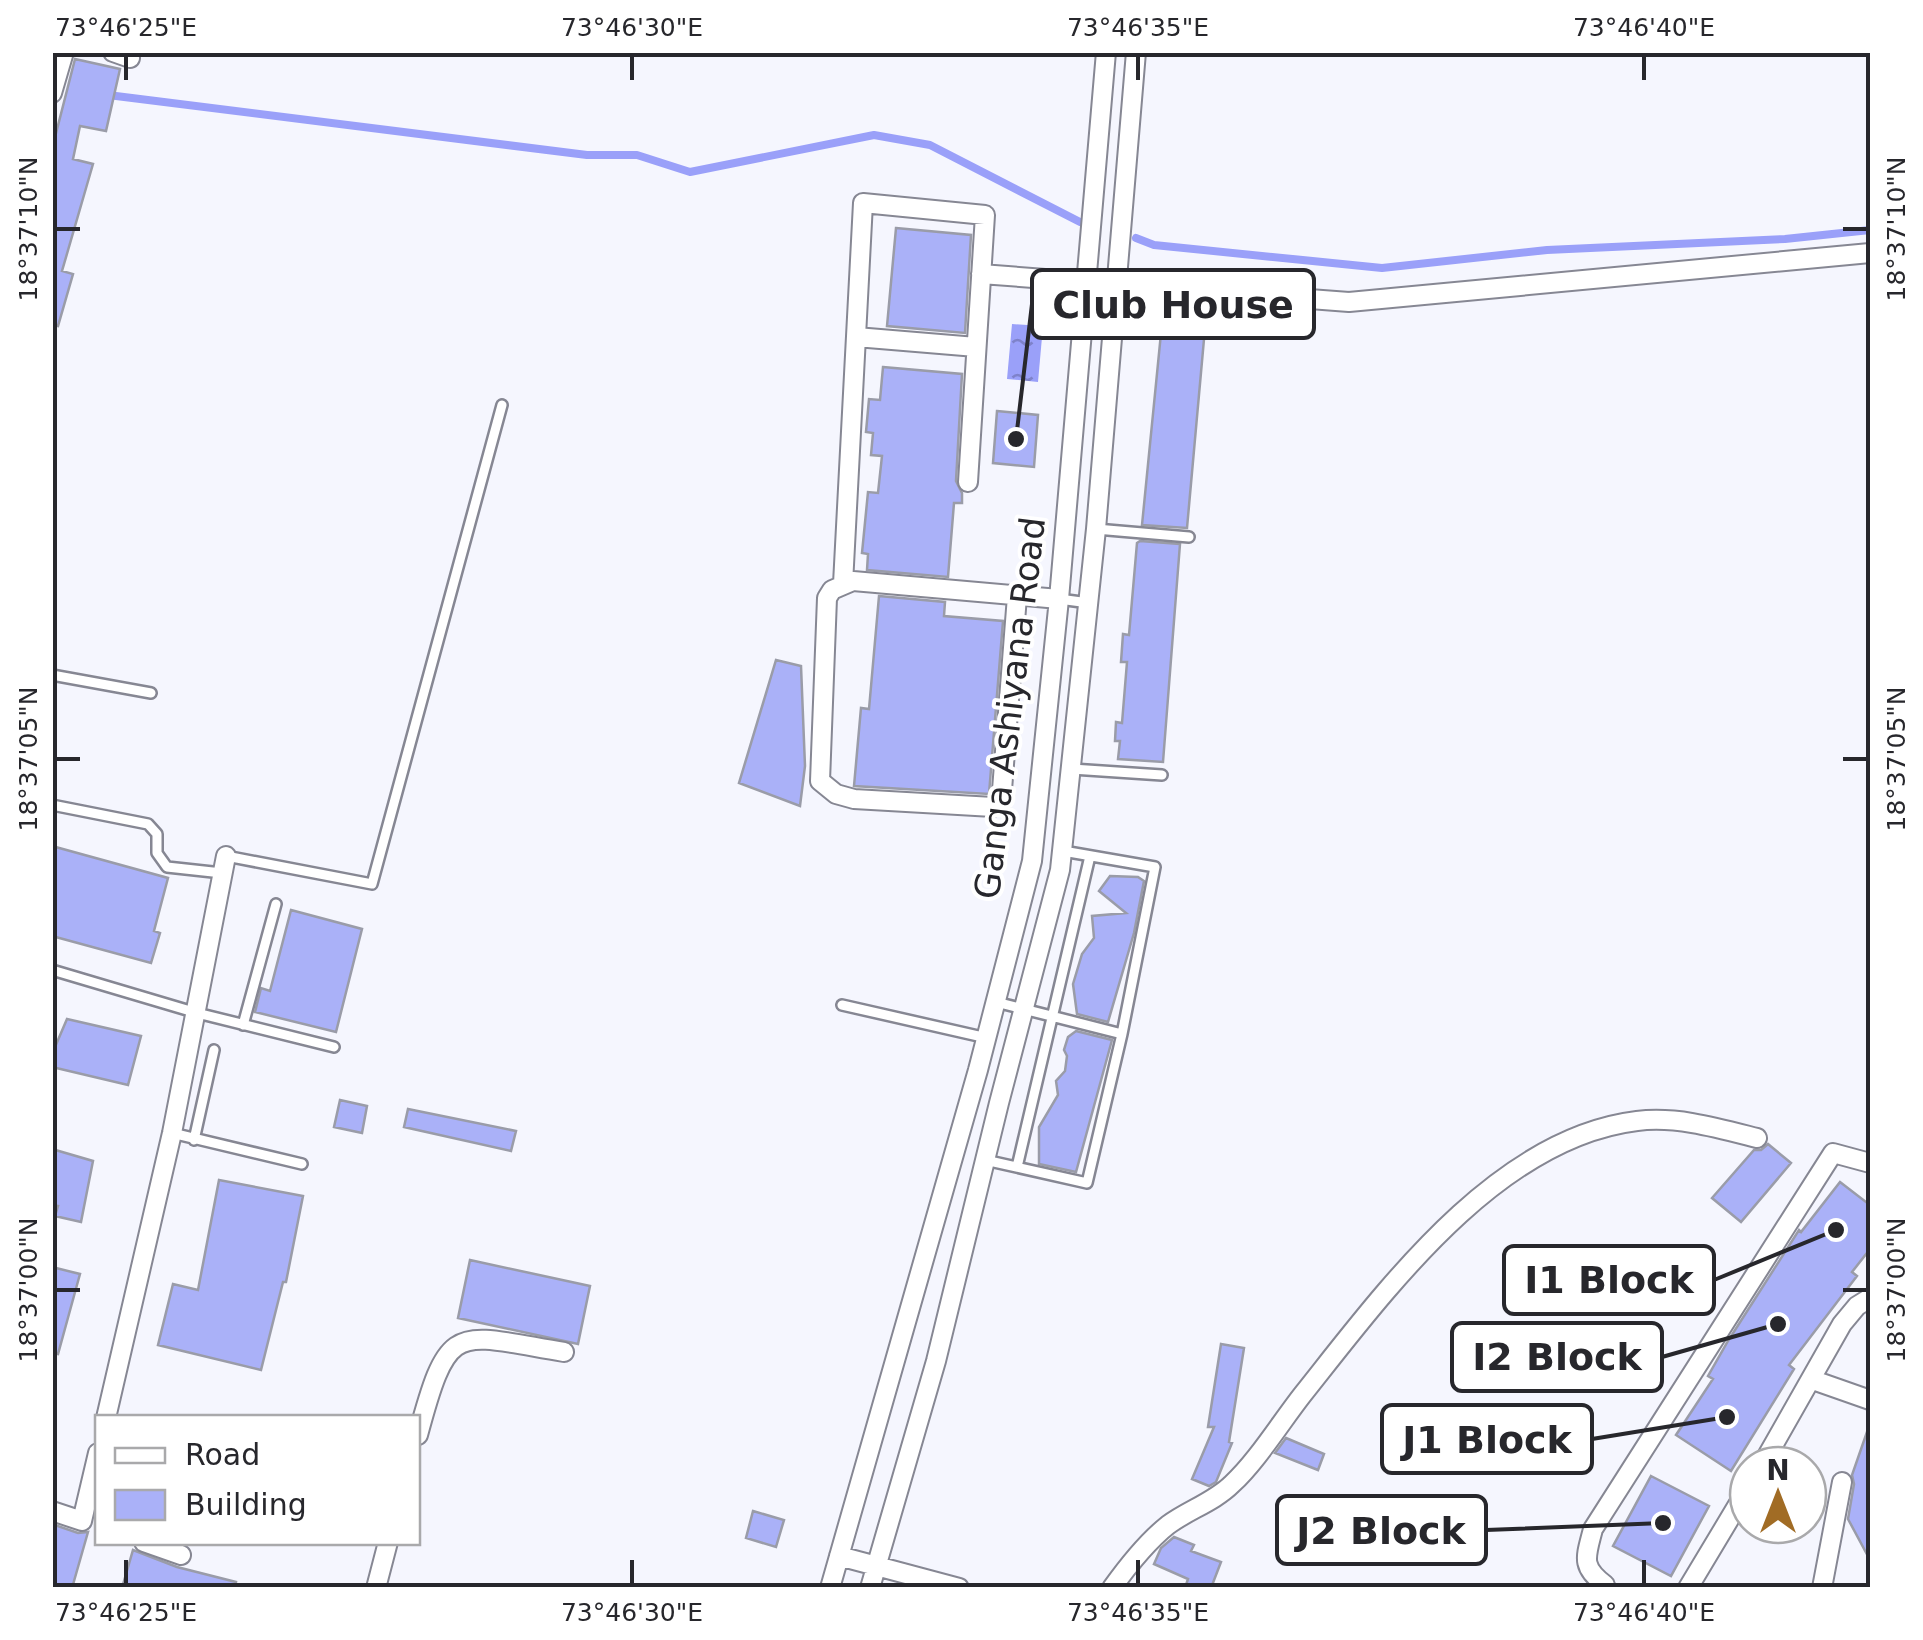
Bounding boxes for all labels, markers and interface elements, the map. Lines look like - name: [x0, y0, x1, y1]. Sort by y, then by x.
- text: 73°46'25"E: [55, 13, 197, 42]
- text: 73°46'30"E: [561, 13, 703, 42]
- text: 73°46'35"E: [1067, 13, 1209, 42]
- text: 73°46'40"E: [1573, 13, 1715, 42]
- text: 18°37'10"N: [14, 156, 43, 302]
- text: 18°37'10"N: [1882, 156, 1911, 302]
- callout: Club House: [1032, 270, 1314, 338]
- text: Club House: [1052, 283, 1294, 327]
- street label: Ganga Ashiyana Road: [967, 515, 1053, 901]
- text: 18°37'05"N: [14, 686, 43, 832]
- text: 18°37'05"N: [1882, 686, 1911, 832]
- text: 18°37'00"N: [14, 1217, 43, 1363]
- text: 18°37'00"N: [1882, 1217, 1911, 1363]
- callout: I1 Block: [1504, 1246, 1714, 1314]
- text: I1 Block: [1524, 1258, 1695, 1302]
- callout: I2 Block: [1452, 1323, 1662, 1391]
- text: I2 Block: [1472, 1335, 1643, 1379]
- callout: J1 Block: [1382, 1405, 1592, 1473]
- legend: [95, 1415, 420, 1545]
- text: J1 Block: [1399, 1418, 1573, 1462]
- text: Road: [185, 1437, 260, 1472]
- north arrow: [1728, 1445, 1828, 1545]
- text: N: [1766, 1454, 1790, 1487]
- text: Building: [185, 1487, 307, 1522]
- callout: J2 Block: [1277, 1496, 1486, 1564]
- text: J2 Block: [1293, 1509, 1467, 1553]
- text: 73°46'25"E: [55, 1598, 197, 1627]
- text: 73°46'30"E: [561, 1598, 703, 1627]
- text: 73°46'35"E: [1067, 1598, 1209, 1627]
- text: 73°46'40"E: [1573, 1598, 1715, 1627]

